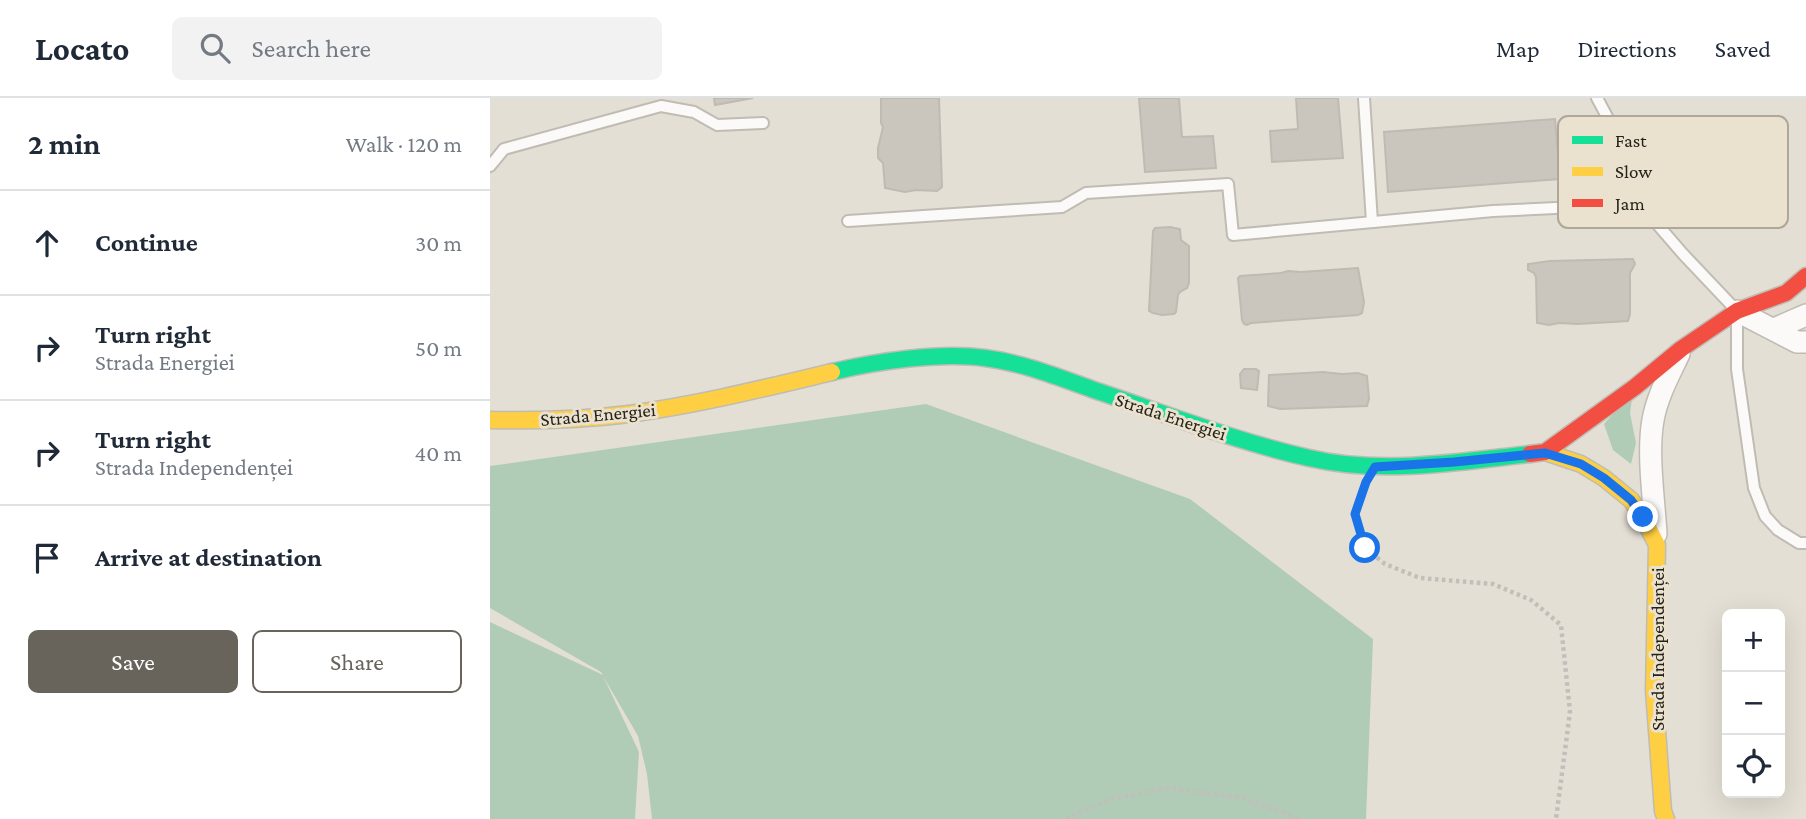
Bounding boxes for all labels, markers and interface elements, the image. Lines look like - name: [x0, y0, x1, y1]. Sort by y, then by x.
- search box: [172, 17, 662, 80]
- icon: search: [196, 29, 234, 67]
- text: Locato: [35, 30, 130, 67]
- text: Search here: [252, 34, 371, 63]
- text: Map: [1496, 35, 1540, 62]
- text: Directions: [1578, 35, 1677, 62]
- text: Saved: [1715, 35, 1771, 62]
- legend: [1558, 116, 1788, 228]
- text: 2 min: [28, 127, 100, 160]
- text: Fast: [1615, 130, 1647, 151]
- text: Walk · 120 m: [346, 131, 462, 157]
- text: Slow: [1615, 161, 1652, 182]
- text: Jam: [1613, 193, 1645, 214]
- icon: ahead: [28, 224, 66, 262]
- text: Continue: [95, 228, 198, 257]
- text: 30 m: [415, 230, 462, 256]
- text: Turn right: [95, 320, 211, 349]
- icon: right: [28, 329, 66, 367]
- text: 50 m: [415, 335, 462, 361]
- text: Strada Energiei: [95, 349, 235, 375]
- street label: Strada Energiei: [1113, 389, 1229, 444]
- street label: Strada Energiei: [540, 399, 657, 430]
- text: Turn right: [95, 425, 211, 454]
- icon: right: [28, 434, 66, 472]
- text: 40 m: [414, 440, 462, 466]
- text: Strada Independenței: [95, 454, 293, 480]
- route end: [1627, 501, 1658, 532]
- route start: [1349, 532, 1380, 563]
- icon: arrive: [28, 539, 66, 577]
- text: Arrive at destination: [95, 543, 322, 572]
- street label: Strada Independenței: [1647, 567, 1670, 731]
- map controls: [1722, 609, 1785, 798]
- button: +: [1722, 609, 1785, 672]
- button: Save: [28, 630, 238, 693]
- button: Share: [252, 630, 462, 693]
- button: −: [1722, 672, 1785, 735]
- button: locate: [1722, 735, 1785, 798]

